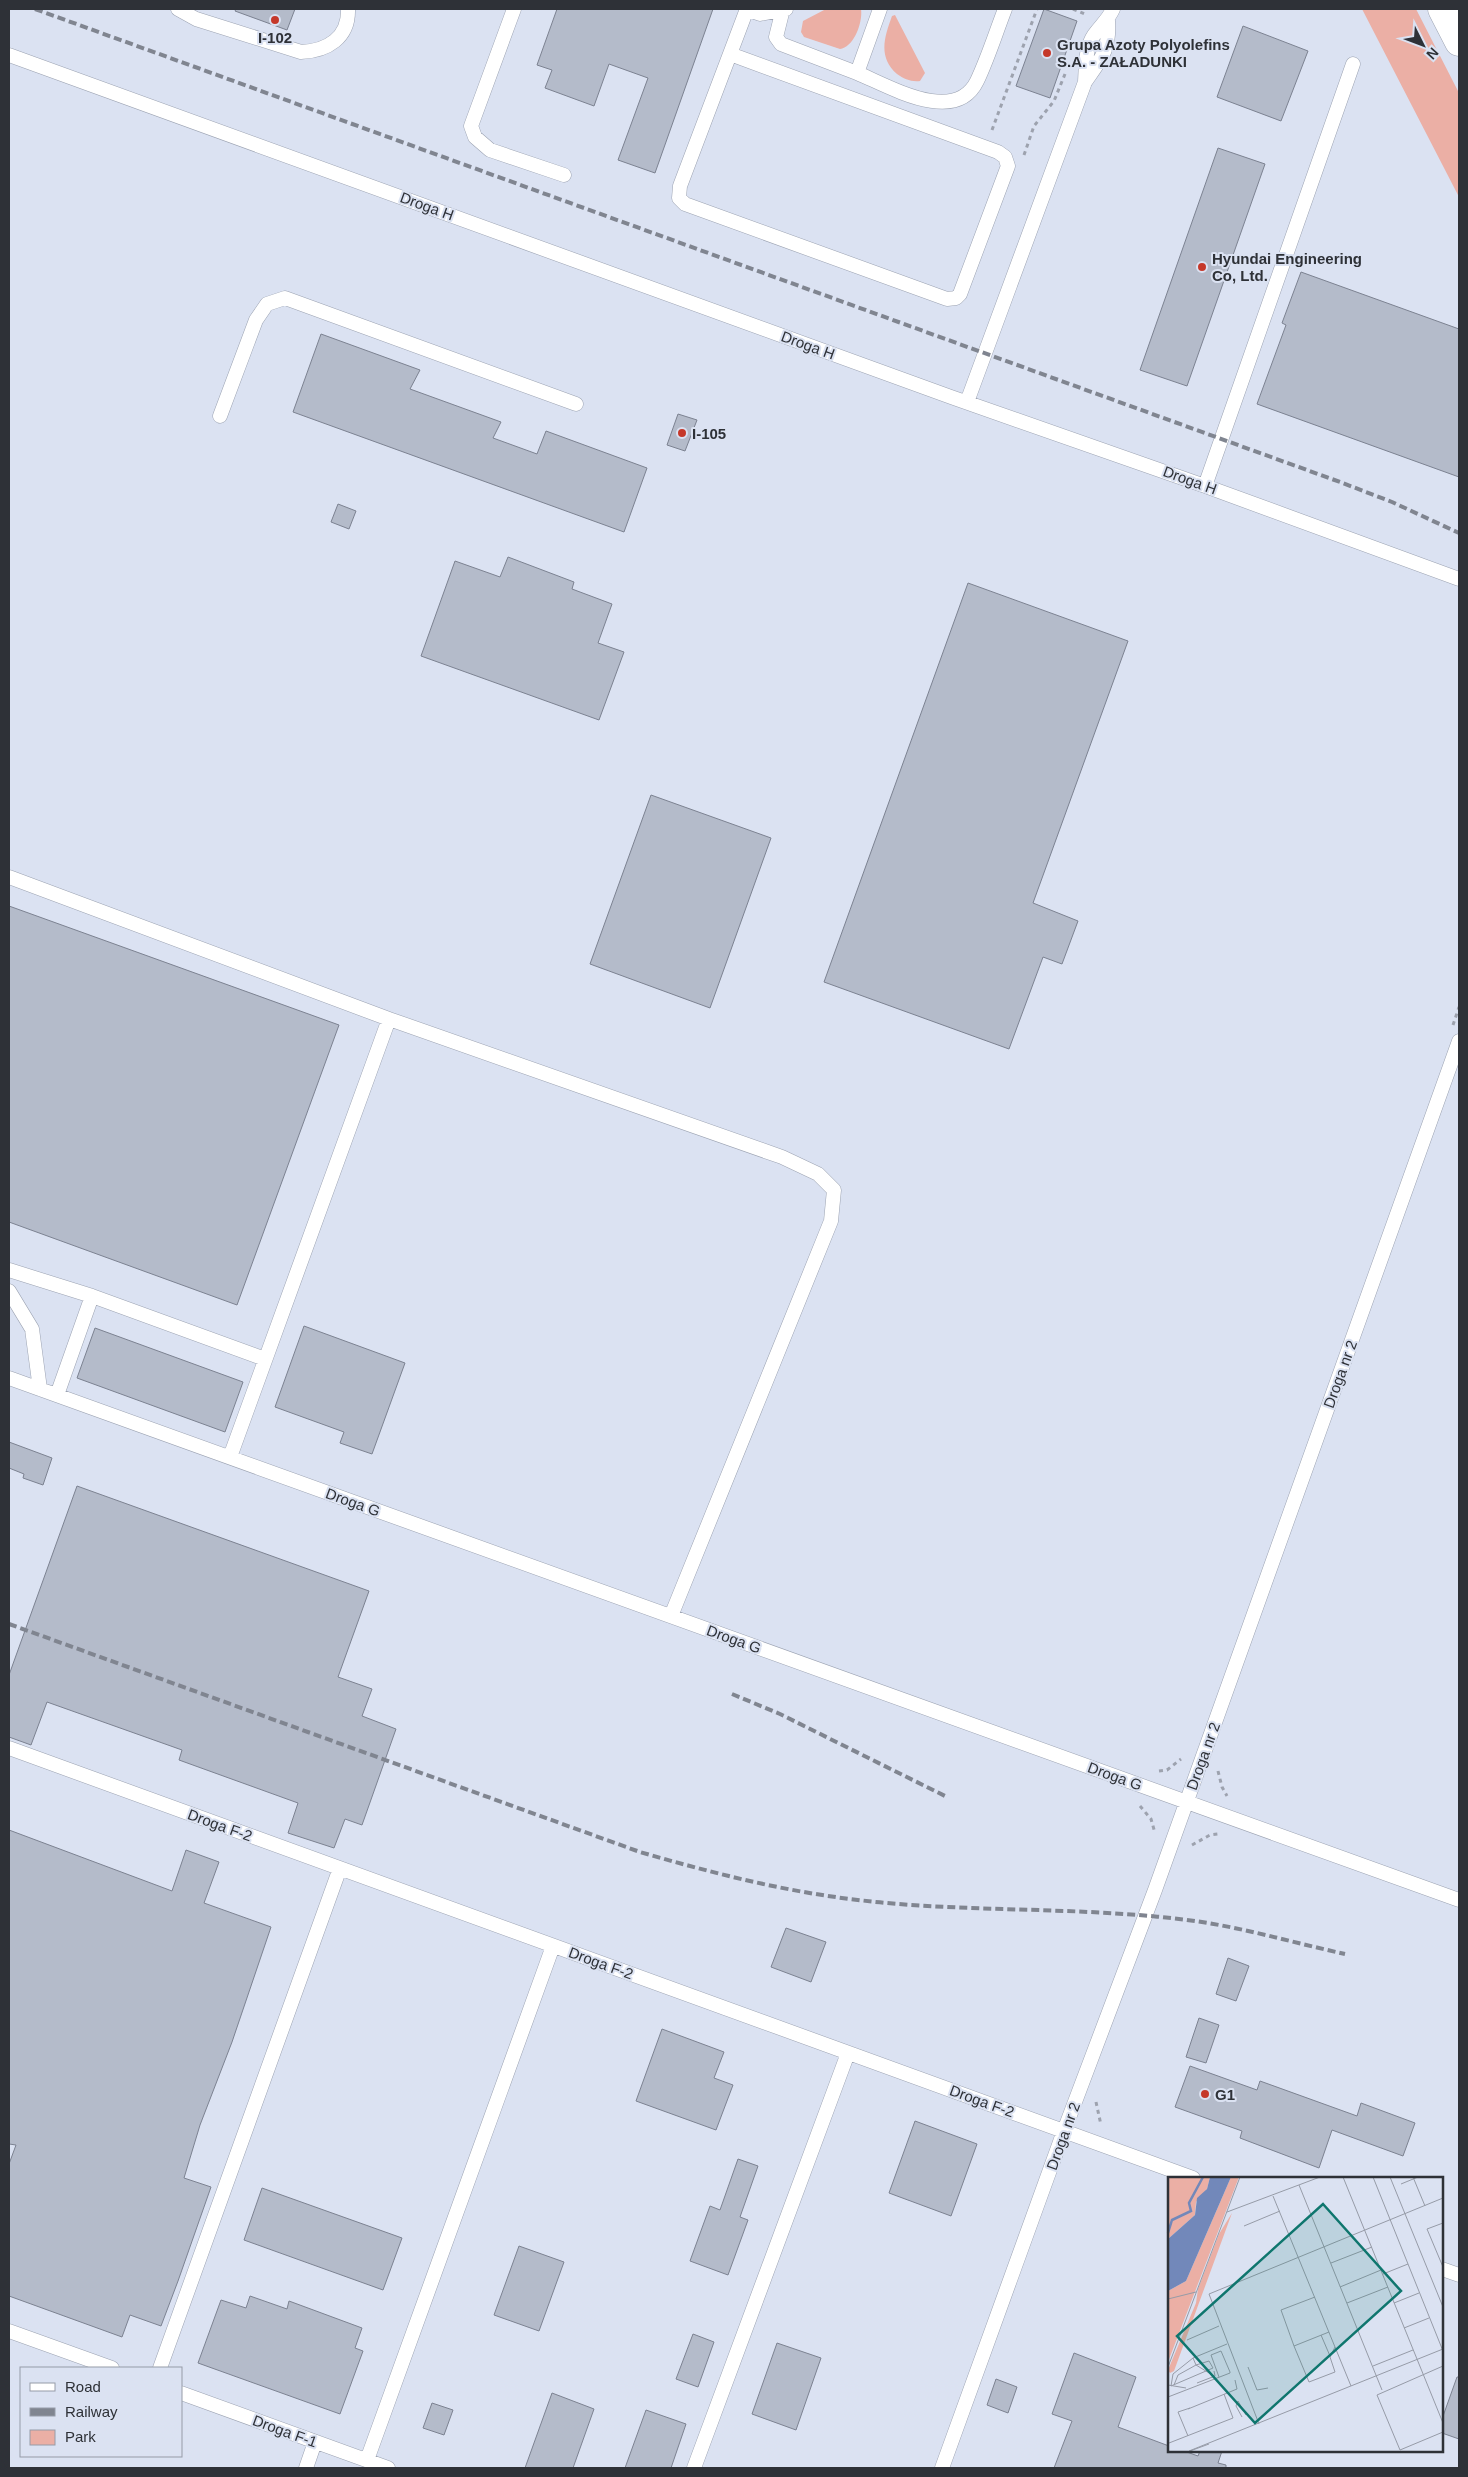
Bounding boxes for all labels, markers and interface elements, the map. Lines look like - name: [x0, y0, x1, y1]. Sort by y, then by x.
- marker: I-102: [269, 14, 281, 26]
- north arrow: [1398, 20, 1448, 70]
- place label: I-102: [258, 29, 292, 46]
- place label: Grupa Azoty Polyolefins S.A. - ZAŁADUNKI: [1057, 36, 1230, 70]
- text: N: [1423, 45, 1442, 63]
- marker: Grupa Azoty Polyolefins S.A. - ZAŁADUNKI: [1041, 47, 1053, 59]
- street label: Droga H: [398, 188, 456, 224]
- place label: Hyundai Engineering Co, Ltd.: [1212, 250, 1362, 284]
- marker: Hyundai Engineering Co, Ltd.: [1196, 261, 1208, 273]
- street label: Droga H: [779, 327, 837, 363]
- place label: I-105: [692, 425, 726, 442]
- marker: I-105: [676, 427, 688, 439]
- street label: Droga H: [1161, 462, 1219, 498]
- street label: Droga nr 2: [1320, 1338, 1360, 1410]
- street label: Droga G: [323, 1484, 383, 1520]
- street label: Droga G: [704, 1621, 764, 1657]
- street label: Droga nr 2: [1183, 1720, 1223, 1792]
- street label: Droga G: [1085, 1758, 1145, 1794]
- street label: Droga F-2: [185, 1805, 255, 1845]
- street label: Droga F-2: [566, 1943, 636, 1983]
- street label: Droga F-2: [947, 2081, 1017, 2121]
- place label: G1: [1215, 2086, 1235, 2103]
- marker: G1: [1199, 2088, 1211, 2100]
- street label: Droga nr 2: [1043, 2100, 1083, 2172]
- inset map: [1168, 2177, 1443, 2452]
- legend: [20, 2367, 182, 2457]
- text: Road: [65, 2378, 101, 2395]
- text: Railway: [65, 2403, 118, 2420]
- street label: Droga F-1: [250, 2411, 320, 2451]
- text: Park: [65, 2428, 96, 2445]

